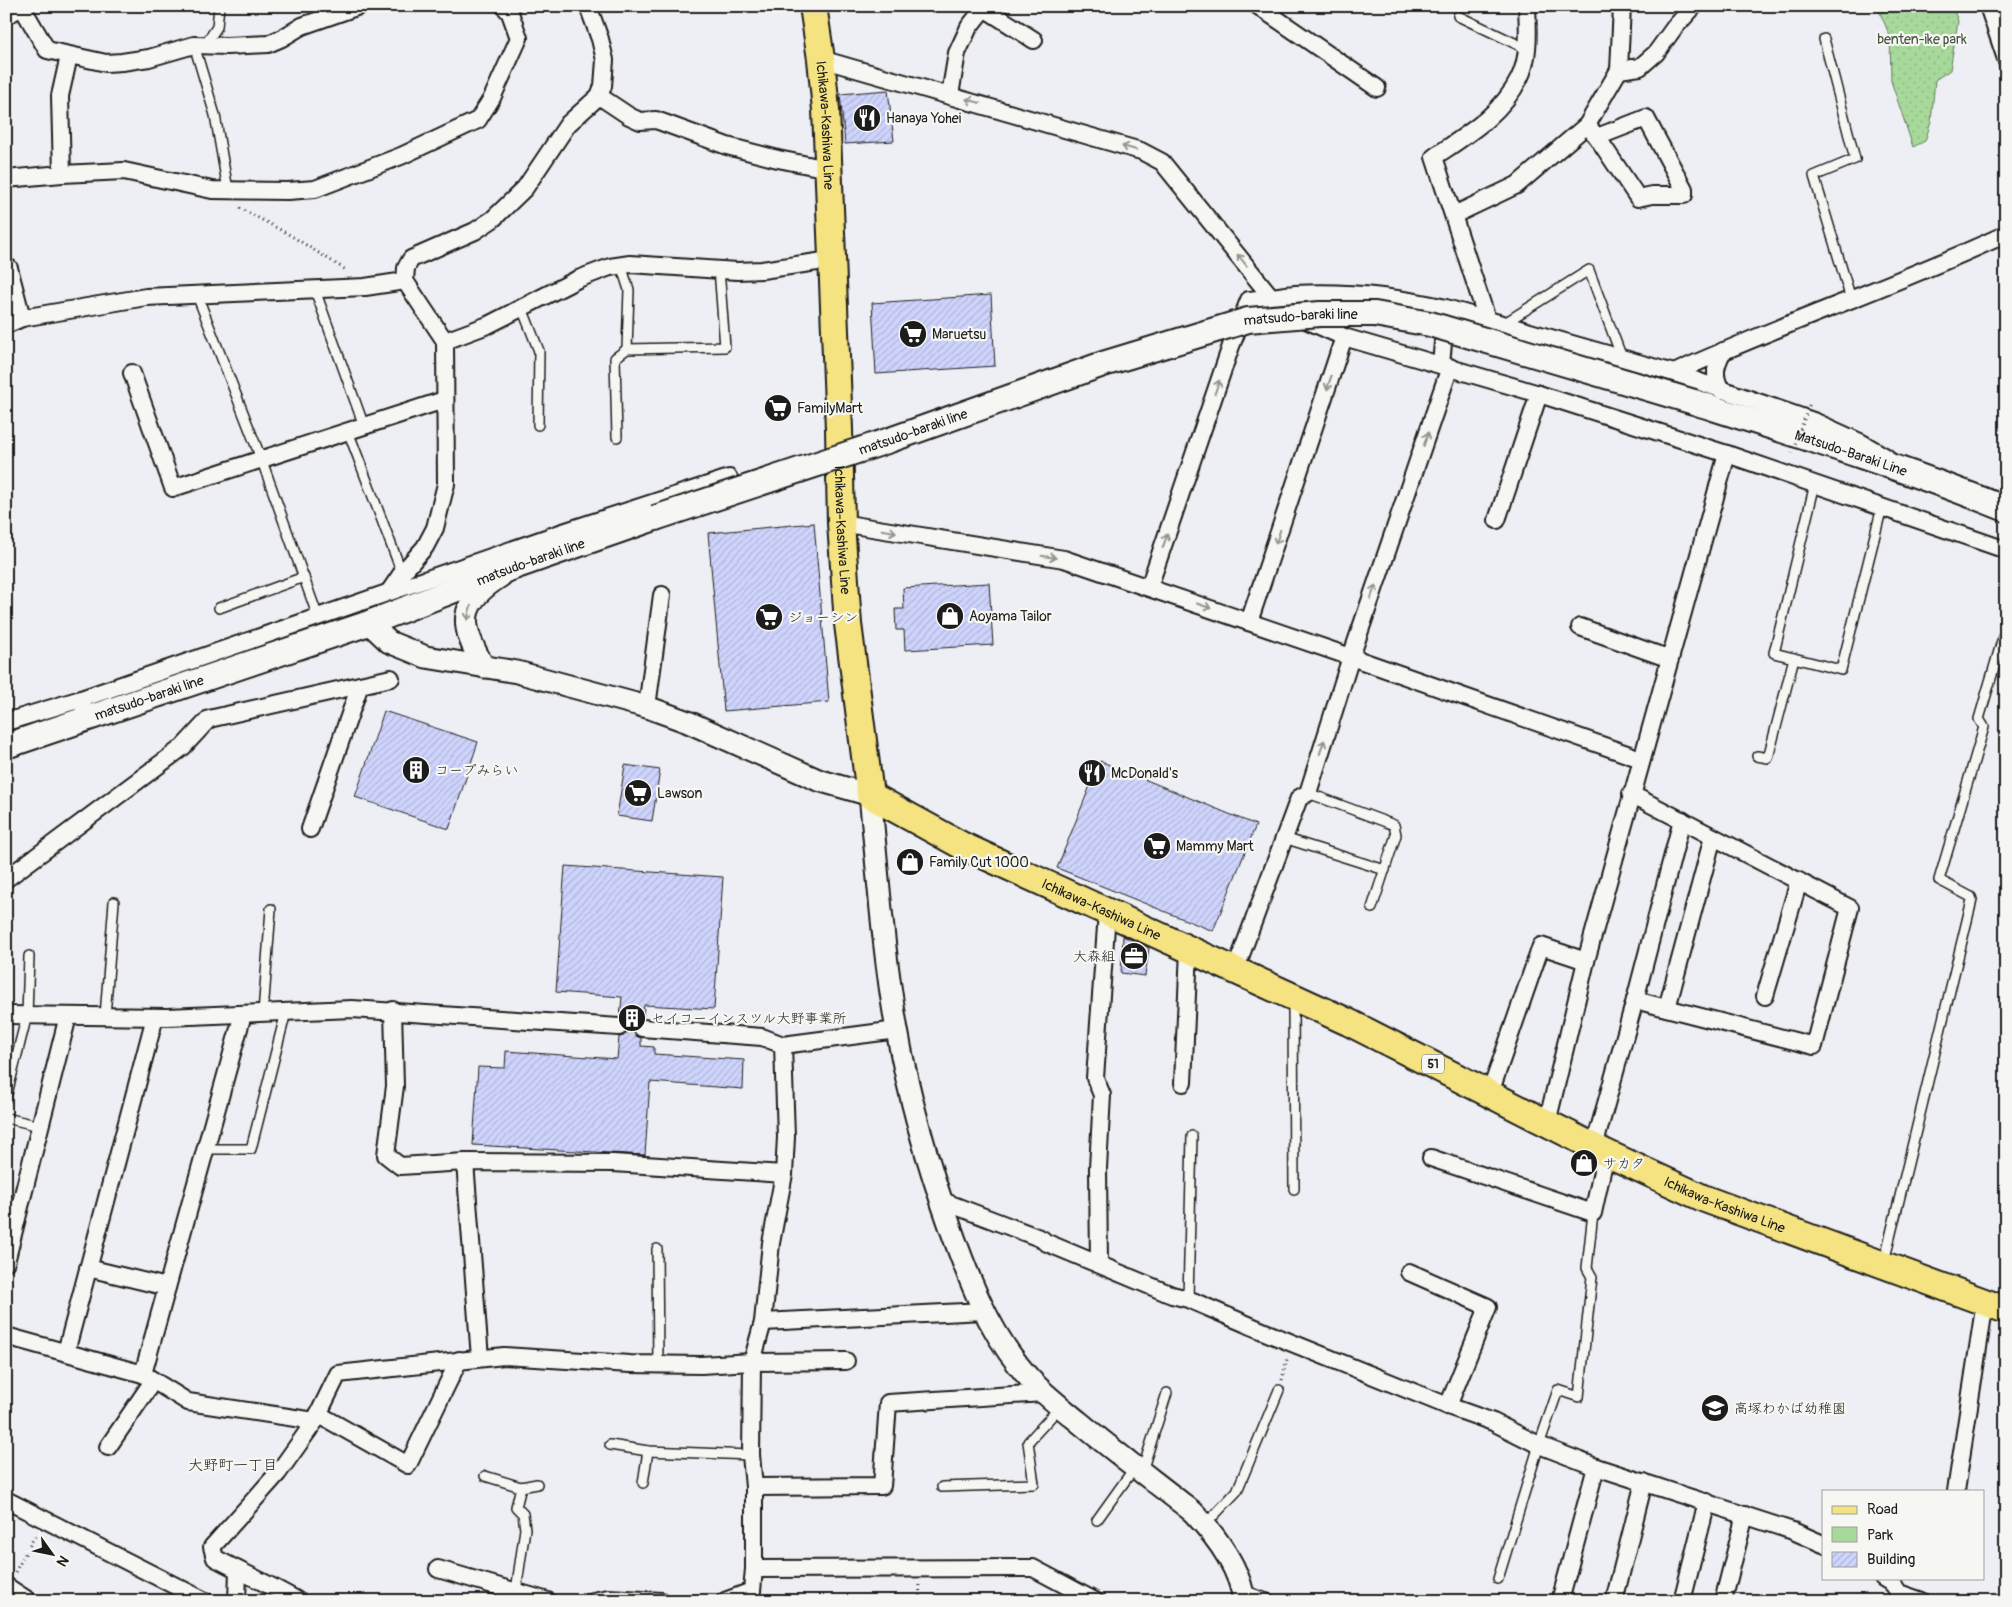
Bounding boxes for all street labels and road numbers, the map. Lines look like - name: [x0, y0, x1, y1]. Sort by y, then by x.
- street label: Ichikawa-Kashiwa Line: [812, 60, 837, 190]
- street label: matsudo-baraki line: [1243, 306, 1358, 329]
- street label: matsudo-baraki line: [856, 405, 970, 459]
- street label: Matsudo-Baraki Line: [1792, 427, 1909, 480]
- street label: Ichikawa-Kashiwa Line: [831, 465, 854, 595]
- street label: matsudo-baraki line: [474, 535, 587, 590]
- street label: matsudo-baraki line: [92, 672, 206, 724]
- street label: Ichikawa-Kashiwa Line: [1039, 875, 1164, 944]
- road number: 51: [1422, 1054, 1444, 1074]
- street label: Ichikawa-Kashiwa Line: [1661, 1173, 1787, 1237]

